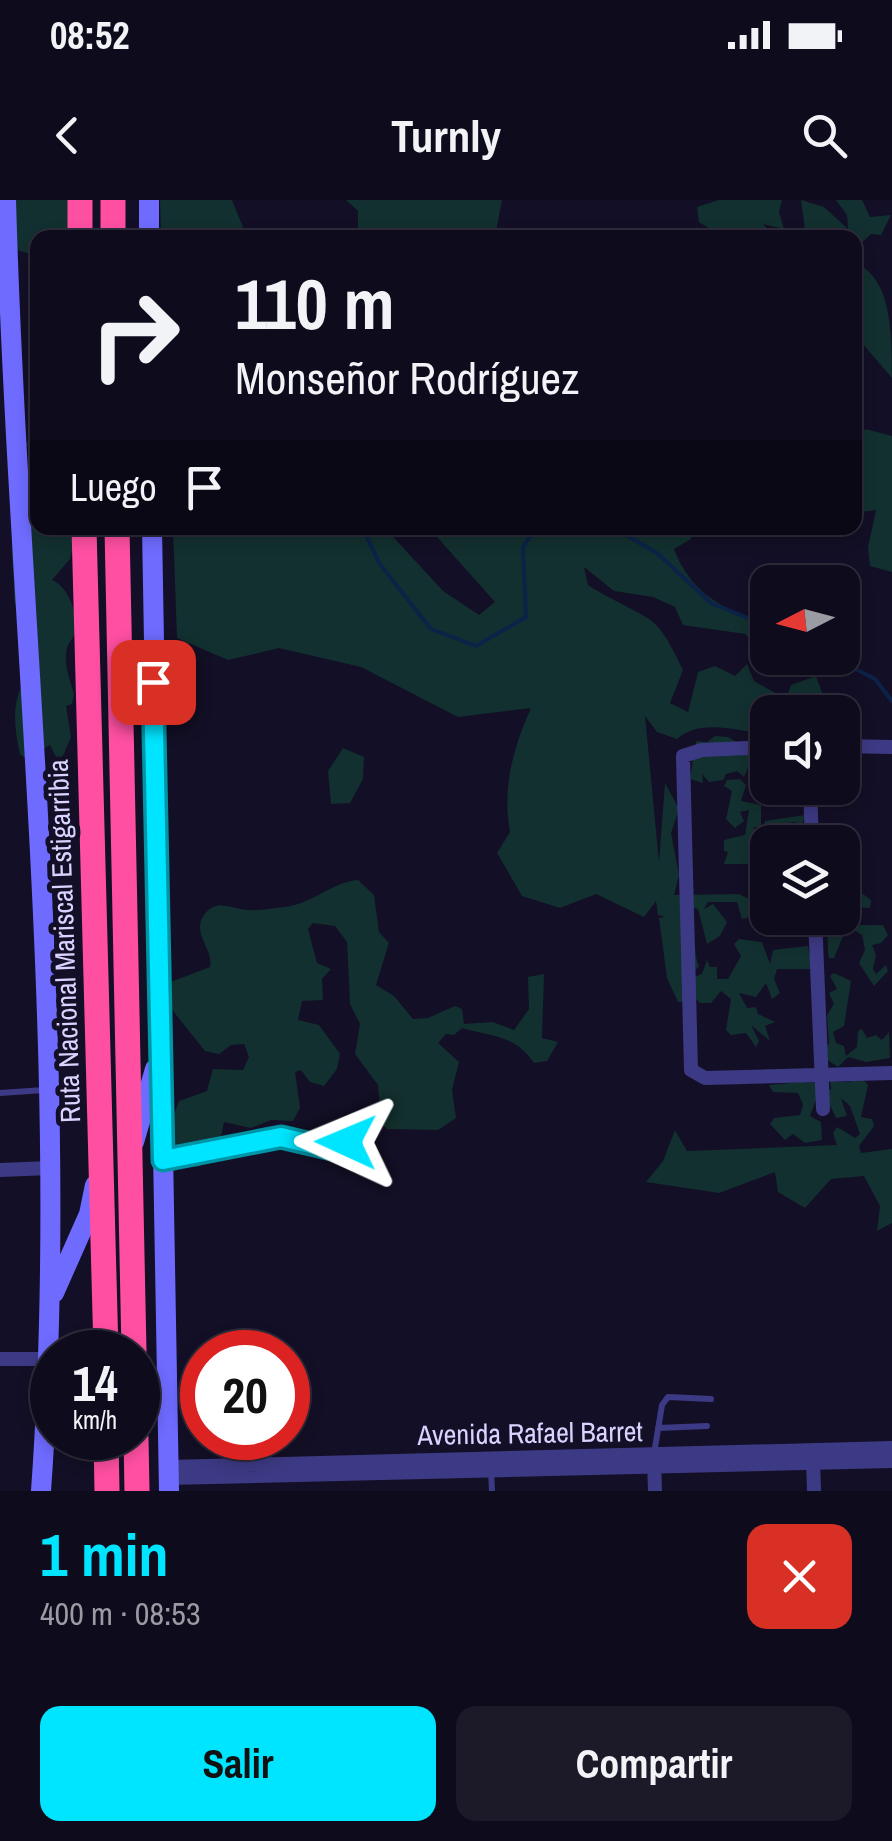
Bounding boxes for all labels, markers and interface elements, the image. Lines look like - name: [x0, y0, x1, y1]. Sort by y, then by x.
- text: 08:52: [50, 10, 130, 61]
- text: Turnly: [391, 105, 501, 166]
- icon: back: [40, 108, 95, 163]
- icon: search: [797, 108, 852, 163]
- text: 110 m: [235, 257, 395, 351]
- icon: right: [70, 270, 200, 400]
- text: Monseñor Rodríguez: [235, 347, 580, 408]
- icon: arrive: [177, 460, 232, 515]
- text: Luego: [70, 462, 157, 513]
- north arrow: [750, 565, 860, 675]
- map controls: [750, 565, 860, 935]
- pin: [111, 640, 196, 725]
- icon: arrive: [126, 655, 181, 710]
- button: sound: [750, 695, 860, 805]
- street label: Ruta Nacional Mariscal Estigarribia: [39, 758, 89, 1123]
- button: layers: [750, 825, 860, 935]
- position arrow: [294, 1090, 398, 1194]
- speed limit sign: 20: [180, 1330, 310, 1460]
- text: 14: [72, 1349, 118, 1417]
- text: km/h: [73, 1403, 117, 1437]
- street label: Avenida Rafael Barret: [416, 1412, 643, 1454]
- text: 1 min: [40, 1514, 169, 1595]
- button: close: [747, 1524, 852, 1629]
- text: 400 m · 08:53: [40, 1592, 200, 1635]
- button: Salir: [40, 1706, 436, 1821]
- button: Compartir: [456, 1706, 852, 1821]

